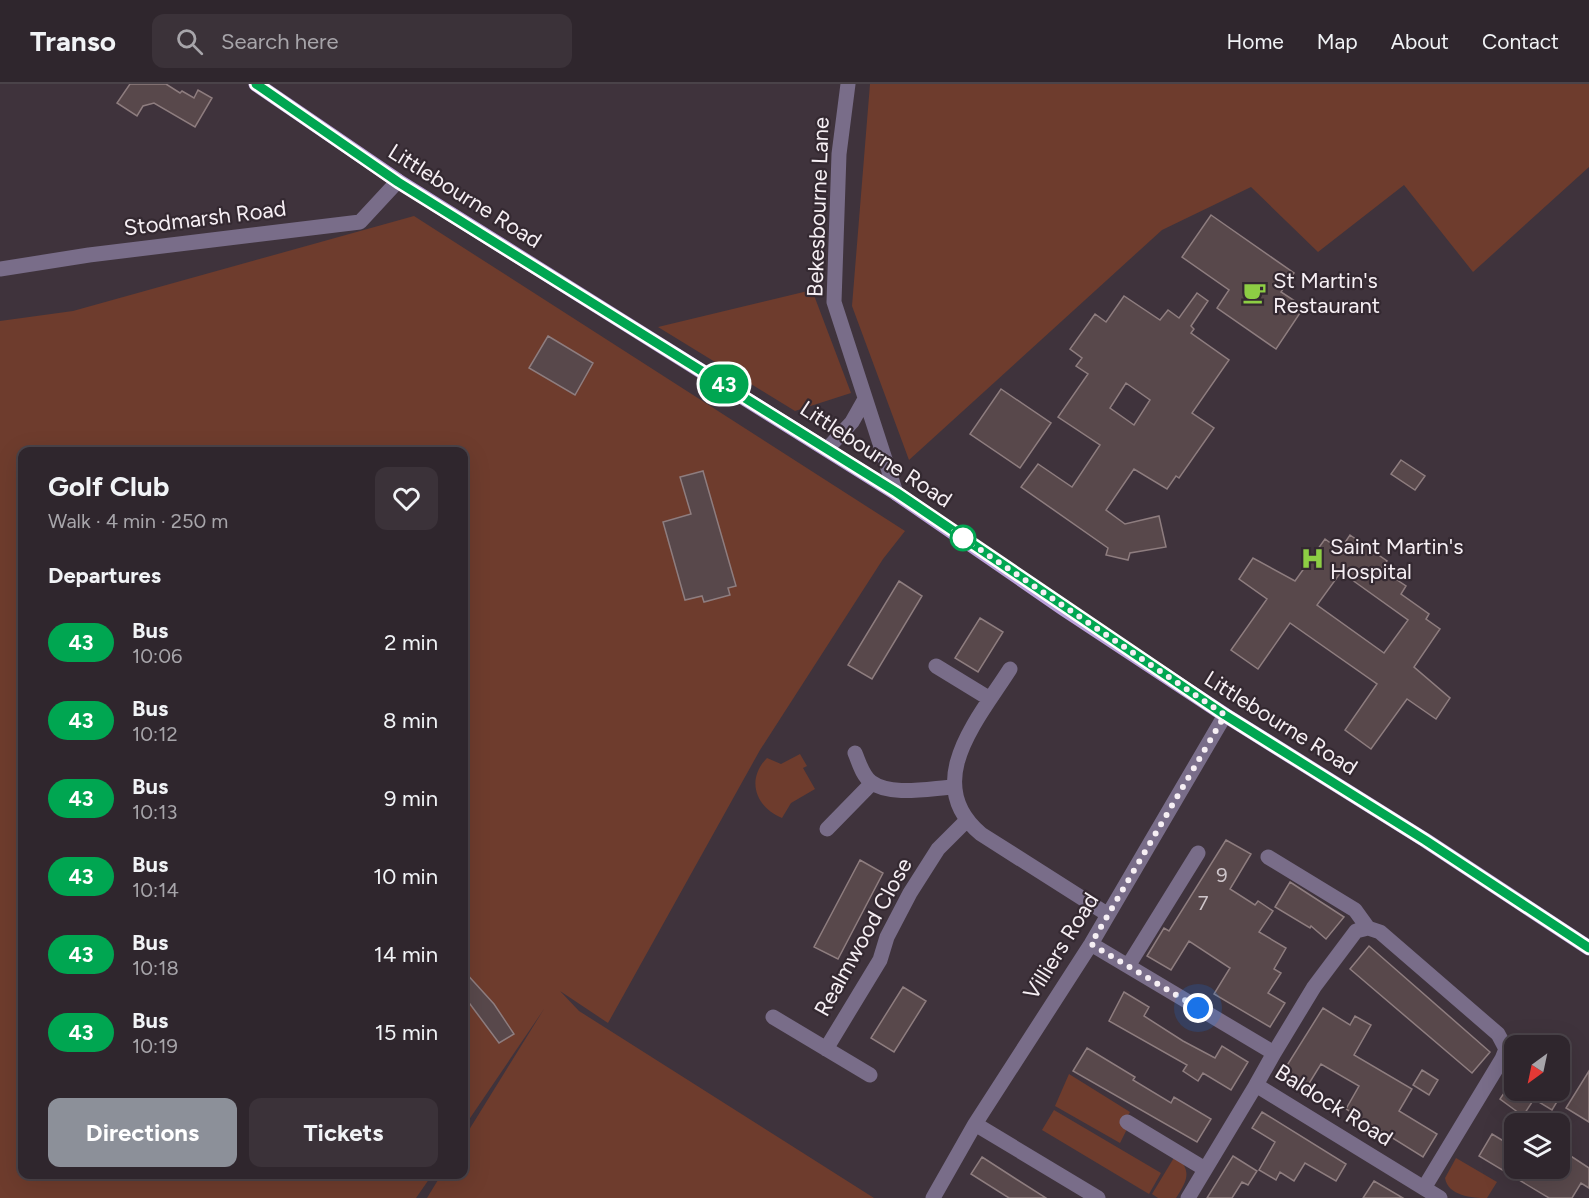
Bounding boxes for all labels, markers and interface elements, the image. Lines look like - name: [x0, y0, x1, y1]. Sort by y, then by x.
- search box: [152, 14, 572, 68]
- text: Transo: [30, 24, 116, 58]
- icon: search: [173, 25, 206, 58]
- text: Search here: [221, 28, 339, 55]
- text: Home: [1227, 29, 1284, 54]
- text: Map: [1317, 29, 1358, 54]
- text: About: [1391, 29, 1449, 54]
- text: Contact: [1482, 29, 1559, 54]
- street label: Bekesbourne Lane: [801, 116, 835, 298]
- street label: Littlebourne Road: [383, 138, 547, 254]
- street label: Stodmarsh Road: [122, 195, 288, 241]
- place label: St Martin's Restaurant: [1273, 267, 1380, 319]
- cafe icon: St Martin's Restaurant: [1242, 280, 1268, 306]
- line badge: 43: [697, 364, 751, 404]
- text: 43: [712, 372, 736, 397]
- street label: Littlebourne Road: [795, 395, 957, 513]
- button: heart: [375, 467, 438, 530]
- text: Golf Club: [48, 469, 169, 503]
- text: Walk · 4 min · 250 m: [48, 509, 228, 533]
- unlabelled marker: [950, 525, 976, 551]
- place label: Saint Martin's Hospital: [1330, 533, 1463, 585]
- hospital icon: Saint Martin's Hospital: [1299, 546, 1325, 572]
- text: Departures: [48, 562, 161, 589]
- text: Bus: [132, 617, 168, 644]
- text: 2 min: [384, 629, 438, 656]
- text: 43: [69, 630, 93, 655]
- text: 10:06: [132, 644, 182, 668]
- street label: Littlebourne Road: [1199, 665, 1363, 781]
- text: Bus: [132, 695, 168, 722]
- text: 8 min: [383, 707, 438, 734]
- text: 43: [69, 708, 93, 733]
- text: 10:12: [132, 722, 178, 746]
- text: Bus: [132, 773, 168, 800]
- text: 9 min: [384, 785, 438, 812]
- text: 43: [69, 786, 93, 811]
- text: 10:13: [132, 800, 177, 824]
- text: Bus: [132, 851, 168, 878]
- street label: Realmwood Close: [808, 853, 918, 1021]
- text: 10 min: [373, 863, 438, 890]
- house number: 9: [1216, 863, 1228, 887]
- text: 43: [69, 864, 93, 889]
- text: 10:14: [132, 878, 179, 902]
- street label: Villiers Road: [1018, 888, 1104, 1004]
- house number: 7: [1198, 891, 1209, 915]
- text: Bus: [132, 929, 168, 956]
- text: 14 min: [374, 941, 438, 968]
- text: 43: [69, 942, 93, 967]
- text: 10:18: [132, 956, 179, 980]
- your location: [1183, 993, 1213, 1023]
- text: Bus: [132, 1007, 168, 1034]
- text: 15 min: [375, 1019, 438, 1046]
- text: 43: [69, 1020, 93, 1045]
- text: 10:19: [132, 1034, 178, 1058]
- north arrow: [1504, 1035, 1570, 1101]
- map controls: [1504, 1035, 1570, 1179]
- street label: Baldock Road: [1270, 1058, 1398, 1152]
- button: Directions: [48, 1098, 237, 1167]
- button: Tickets: [249, 1098, 438, 1167]
- button: layers: [1504, 1113, 1570, 1179]

